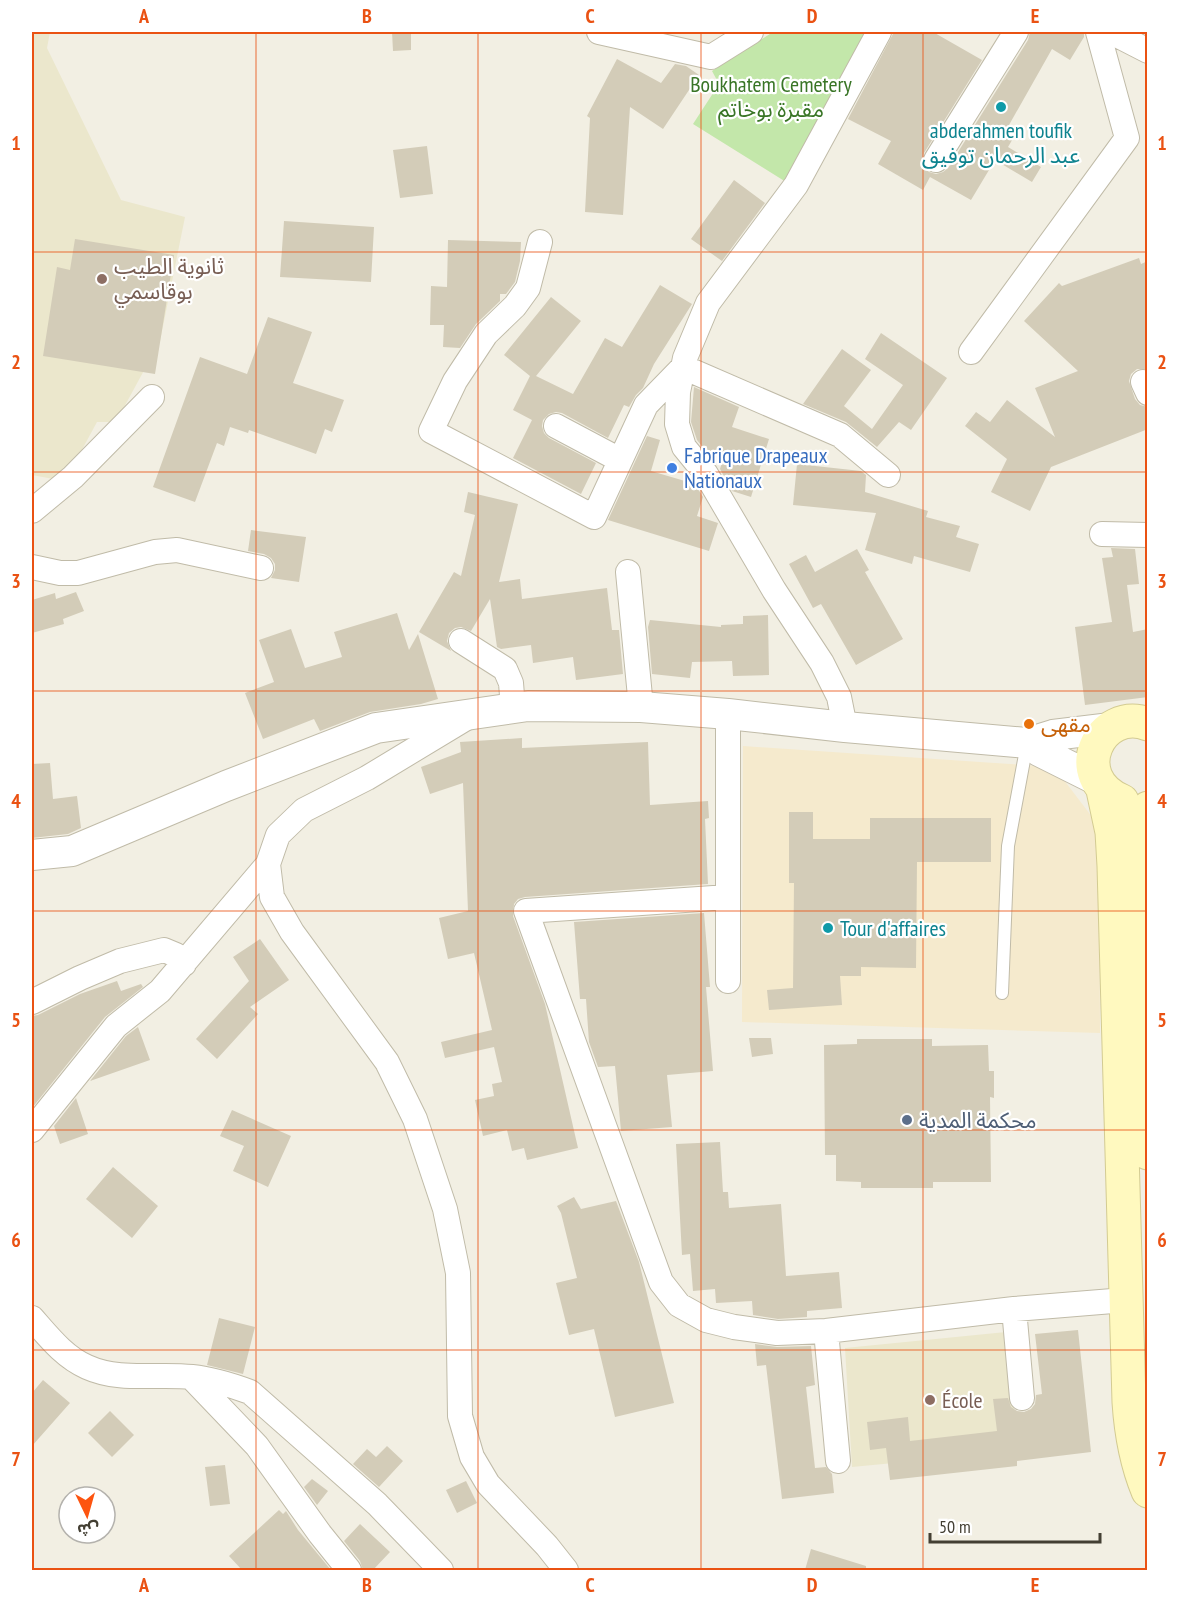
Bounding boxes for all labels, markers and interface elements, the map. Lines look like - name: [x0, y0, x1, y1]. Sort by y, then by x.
- text: A: [138, 3, 150, 29]
- text: B: [362, 3, 372, 29]
- text: C: [585, 3, 595, 29]
- text: D: [807, 3, 818, 29]
- text: E: [1031, 3, 1039, 29]
- park label: Boukhatem Cemetery مقبرة بوخاتم: [690, 70, 853, 126]
- marker: abderahmen toufik عبد الرحمان توفيق: [994, 100, 1008, 114]
- place label: abderahmen toufik عبد الرحمان توفيق: [922, 116, 1080, 169]
- text: 1: [11, 130, 21, 156]
- text: 1: [1157, 130, 1167, 156]
- place label: ثانوية الطيب بوقاسمي: [114, 252, 224, 308]
- marker: ثانوية الطيب بوقاسمي: [95, 272, 109, 286]
- text: 2: [11, 349, 21, 375]
- text: 2: [1157, 349, 1167, 375]
- place label: Fabrique Drapeaux Nationaux: [684, 441, 828, 494]
- marker: Fabrique Drapeaux Nationaux: [665, 461, 679, 475]
- text: 3: [11, 568, 21, 594]
- text: 3: [1157, 568, 1167, 594]
- place label: مقهى: [1041, 710, 1091, 738]
- marker: مقهى: [1022, 717, 1036, 731]
- text: 4: [11, 788, 21, 814]
- text: 4: [1157, 788, 1167, 814]
- place label: Tour d'affaires: [840, 914, 946, 942]
- marker: Tour d'affaires: [821, 921, 835, 935]
- text: 5: [11, 1007, 21, 1033]
- text: 5: [1157, 1007, 1167, 1033]
- place label: محكمة المدية: [919, 1106, 1036, 1134]
- marker: محكمة المدية: [900, 1113, 914, 1127]
- text: 6: [11, 1227, 21, 1253]
- text: 6: [1157, 1227, 1167, 1253]
- place label: École: [942, 1386, 983, 1414]
- marker: École: [923, 1393, 937, 1407]
- text: 7: [11, 1446, 21, 1472]
- text: 7: [1157, 1446, 1167, 1472]
- north arrow: [57, 1485, 117, 1545]
- scale bar: [930, 1506, 1100, 1544]
- text: 50 m: [939, 1515, 971, 1538]
- text: ش: [76, 1519, 100, 1541]
- text: A: [138, 1572, 150, 1598]
- text: B: [362, 1572, 372, 1598]
- text: C: [585, 1572, 595, 1598]
- text: D: [807, 1572, 818, 1598]
- text: E: [1031, 1572, 1039, 1598]

